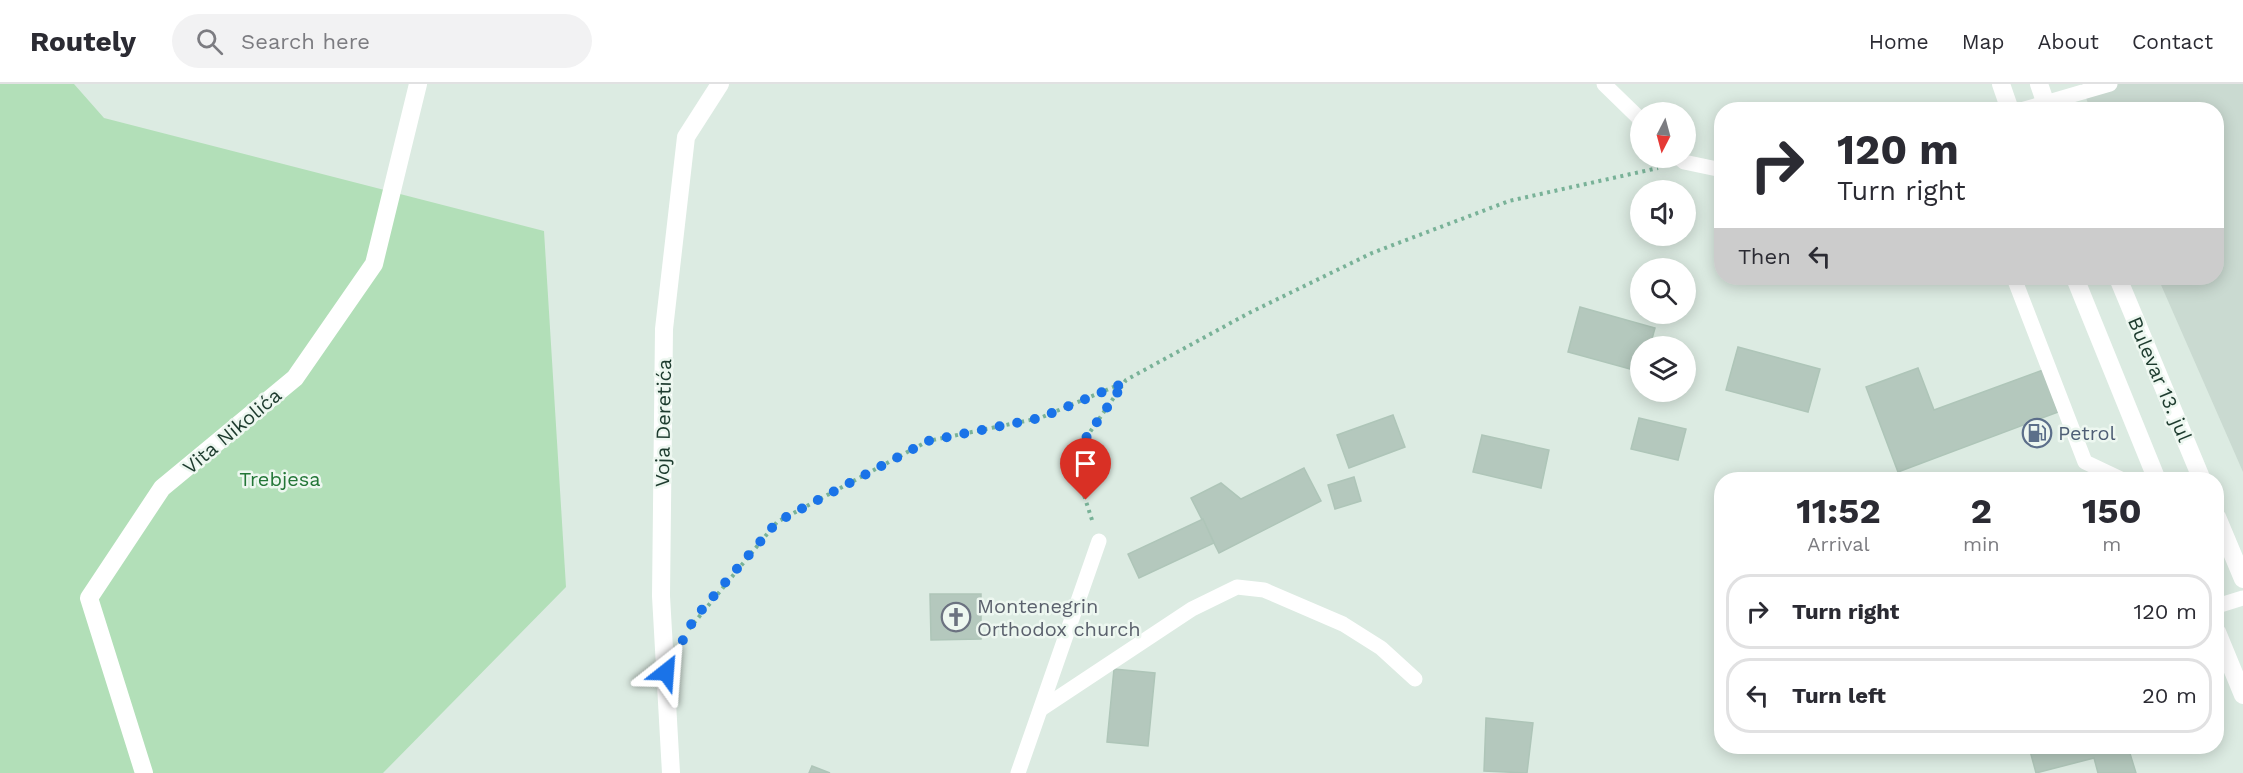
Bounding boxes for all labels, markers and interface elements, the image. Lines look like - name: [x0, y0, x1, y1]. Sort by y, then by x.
- search box: [172, 14, 592, 68]
- text: Routely: [30, 25, 136, 58]
- icon: search: [193, 25, 226, 58]
- text: Search here: [241, 29, 370, 54]
- text: Home: [1869, 29, 1929, 54]
- text: Map: [1962, 29, 2005, 54]
- text: About: [2038, 29, 2099, 54]
- text: Contact: [2132, 29, 2213, 54]
- north arrow: [1630, 102, 1696, 168]
- map controls: [1630, 102, 1696, 402]
- text: 120 m: [1837, 125, 1959, 174]
- icon: right: [1738, 126, 1816, 204]
- text: Turn right: [1837, 175, 1966, 207]
- button: sound: [1630, 180, 1696, 246]
- icon: left: [1803, 240, 1836, 273]
- text: Then: [1738, 244, 1791, 269]
- button: search: [1630, 258, 1696, 324]
- street label: Bulevar 13. jul: [2123, 313, 2197, 445]
- button: layers: [1630, 336, 1696, 402]
- street label: Voja Deretića: [650, 359, 676, 487]
- street label: Vita Nikolića: [178, 383, 286, 479]
- fuel station icon: Petrol: [2021, 417, 2053, 449]
- place label: Petrol: [2058, 421, 2116, 445]
- pin: [1060, 438, 1111, 500]
- icon: arrive: [1069, 447, 1102, 480]
- park label: Trebjesa: [239, 467, 321, 491]
- text: 11:52: [1796, 490, 1881, 532]
- text: 2: [1971, 490, 1992, 532]
- text: 150: [2082, 490, 2142, 532]
- text: Arrival: [1807, 532, 1870, 556]
- text: min: [1963, 532, 2000, 556]
- text: m: [2102, 532, 2121, 556]
- place label: Montenegrin Orthodox church: [977, 594, 1141, 641]
- icon: right: [1741, 595, 1774, 628]
- text: Turn right: [1792, 599, 1899, 624]
- text: 120 m: [2133, 599, 2197, 624]
- church icon: Montenegrin Orthodox church: [940, 601, 972, 633]
- position arrow: [634, 640, 698, 704]
- icon: left: [1741, 679, 1774, 712]
- text: Turn left: [1792, 683, 1886, 708]
- text: 20 m: [2142, 683, 2197, 708]

